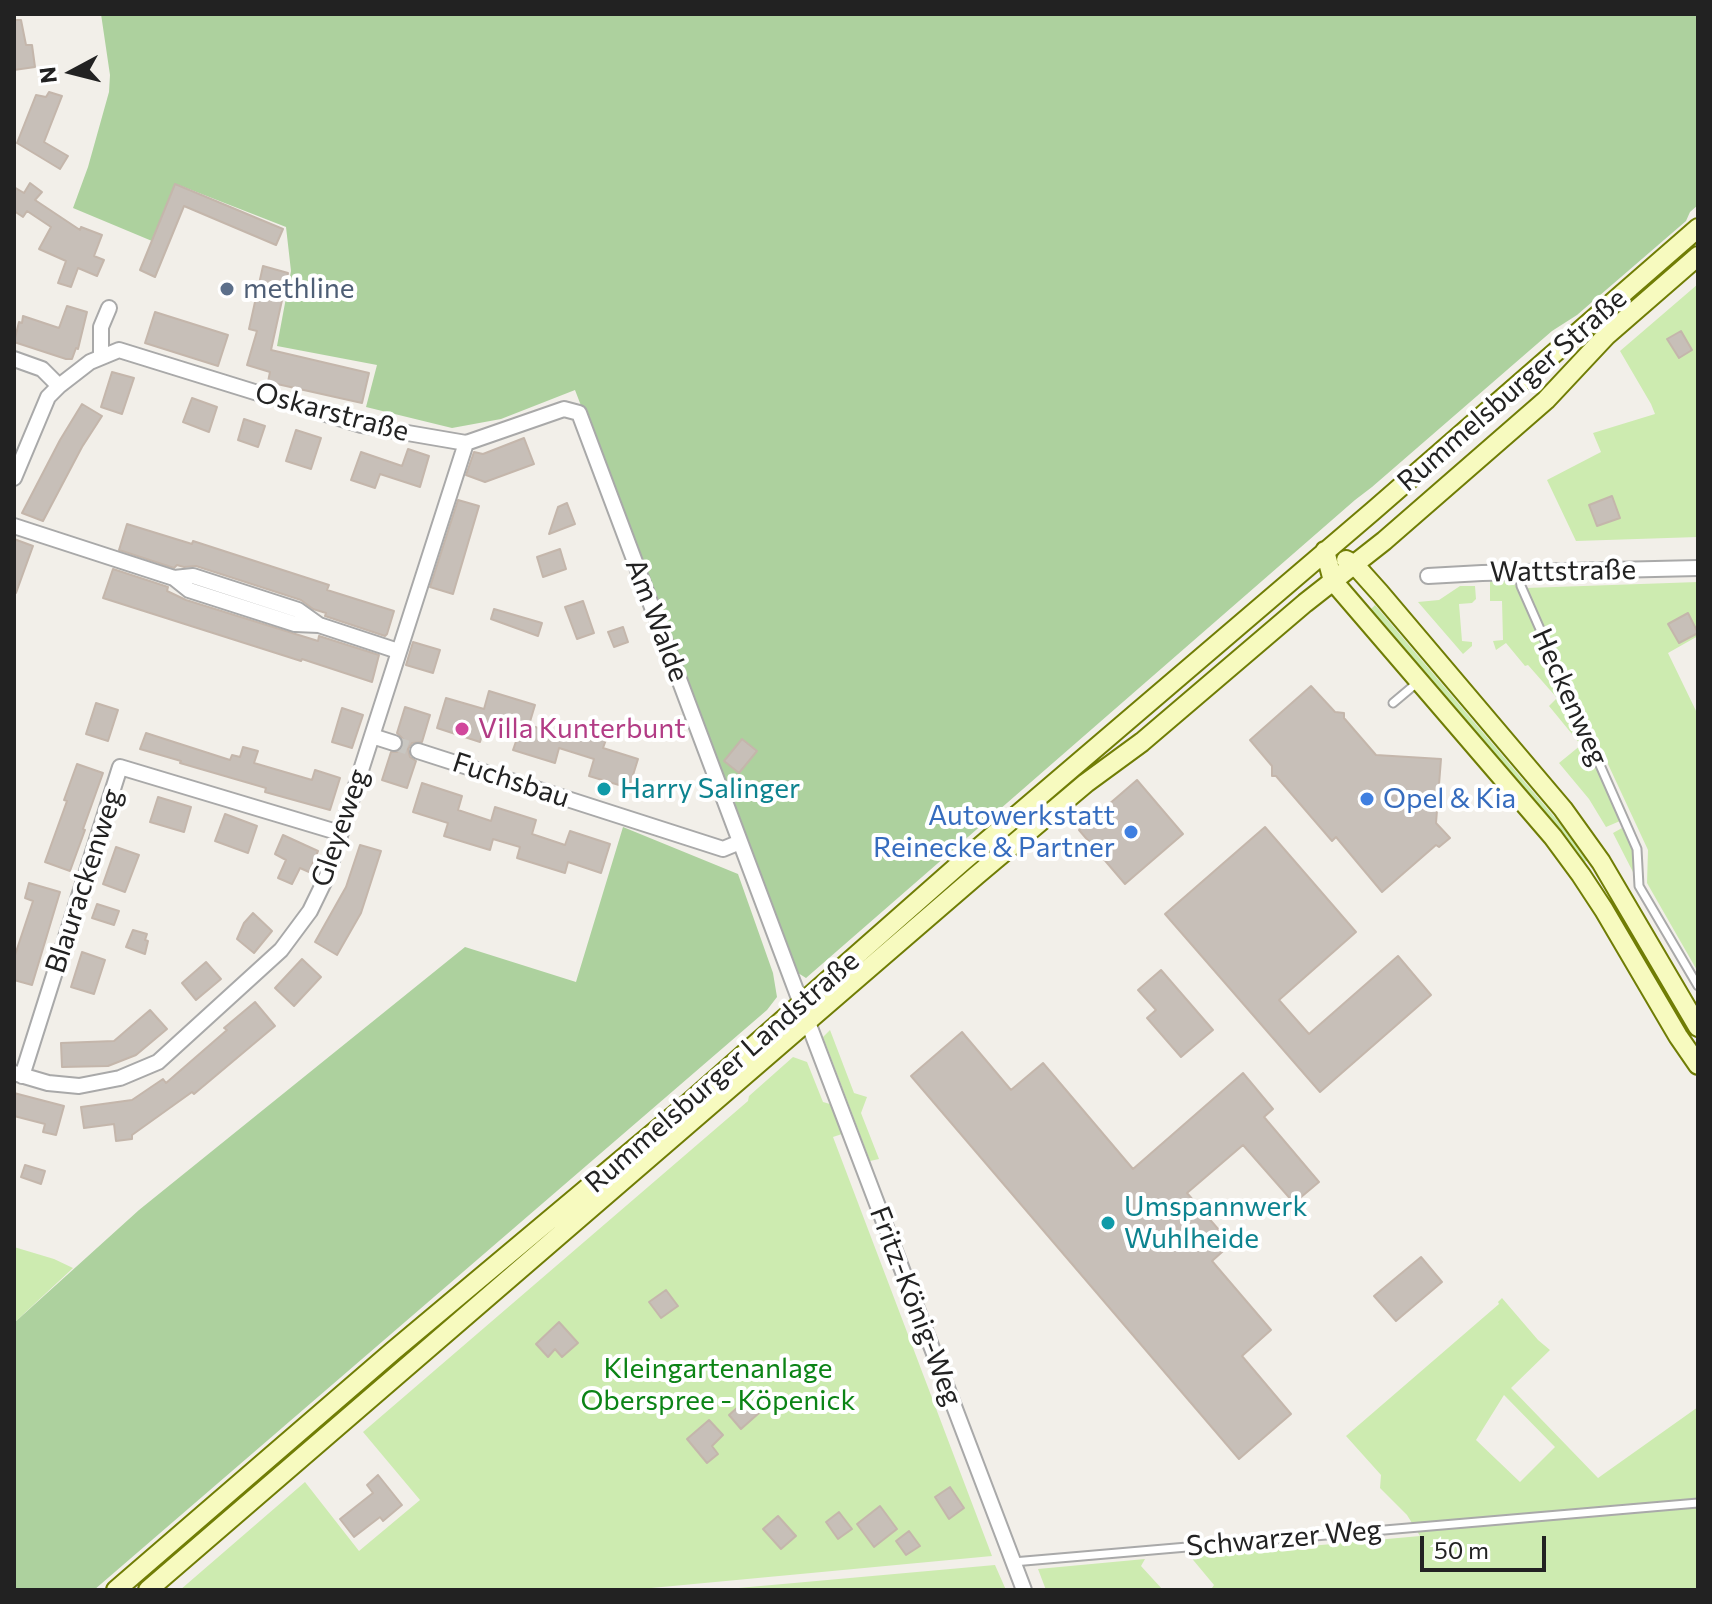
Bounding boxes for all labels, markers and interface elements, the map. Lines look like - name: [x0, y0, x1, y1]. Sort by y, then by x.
- north arrow: [32, 32, 112, 112]
- text: N: [33, 65, 62, 85]
- place label: methline: [243, 272, 355, 306]
- marker: methline: [218, 280, 236, 298]
- street label: Rummelsburger Straße: [1391, 281, 1633, 499]
- street label: Oskarstraße: [252, 375, 412, 449]
- street label: Wattstraße: [1490, 553, 1636, 589]
- street label: Am Walde: [618, 554, 696, 686]
- street label: Heckenweg: [1525, 623, 1615, 771]
- place label: Villa Kunterbunt: [478, 712, 686, 746]
- marker: Villa Kunterbunt: [453, 720, 471, 738]
- street label: Fuchsbau: [448, 745, 574, 815]
- street label: Gleyeweg: [304, 765, 376, 891]
- place label: Harry Salinger: [620, 772, 800, 806]
- marker: Harry Salinger: [595, 780, 613, 798]
- place label: Opel & Kia: [1383, 782, 1516, 816]
- street label: Blaurackenweg: [38, 785, 130, 977]
- marker: Opel & Kia: [1358, 790, 1376, 808]
- place label: Autowerkstatt Reinecke & Partner: [873, 799, 1115, 865]
- marker: Autowerkstatt Reinecke & Partner: [1122, 823, 1140, 841]
- street label: Rummelsburger Landstraße: [578, 944, 866, 1200]
- place label: Umspannwerk Wuhlheide: [1124, 1190, 1308, 1256]
- street label: Fritz-König-Weg: [863, 1202, 969, 1410]
- marker: Umspannwerk Wuhlheide: [1099, 1214, 1117, 1232]
- park label: Kleingartenanlage Oberspree - Köpenick: [580, 1352, 856, 1418]
- street label: Schwarzer Weg: [1185, 1513, 1383, 1563]
- scale bar: [1424, 1520, 1550, 1570]
- text: 50 m: [1434, 1535, 1489, 1564]

